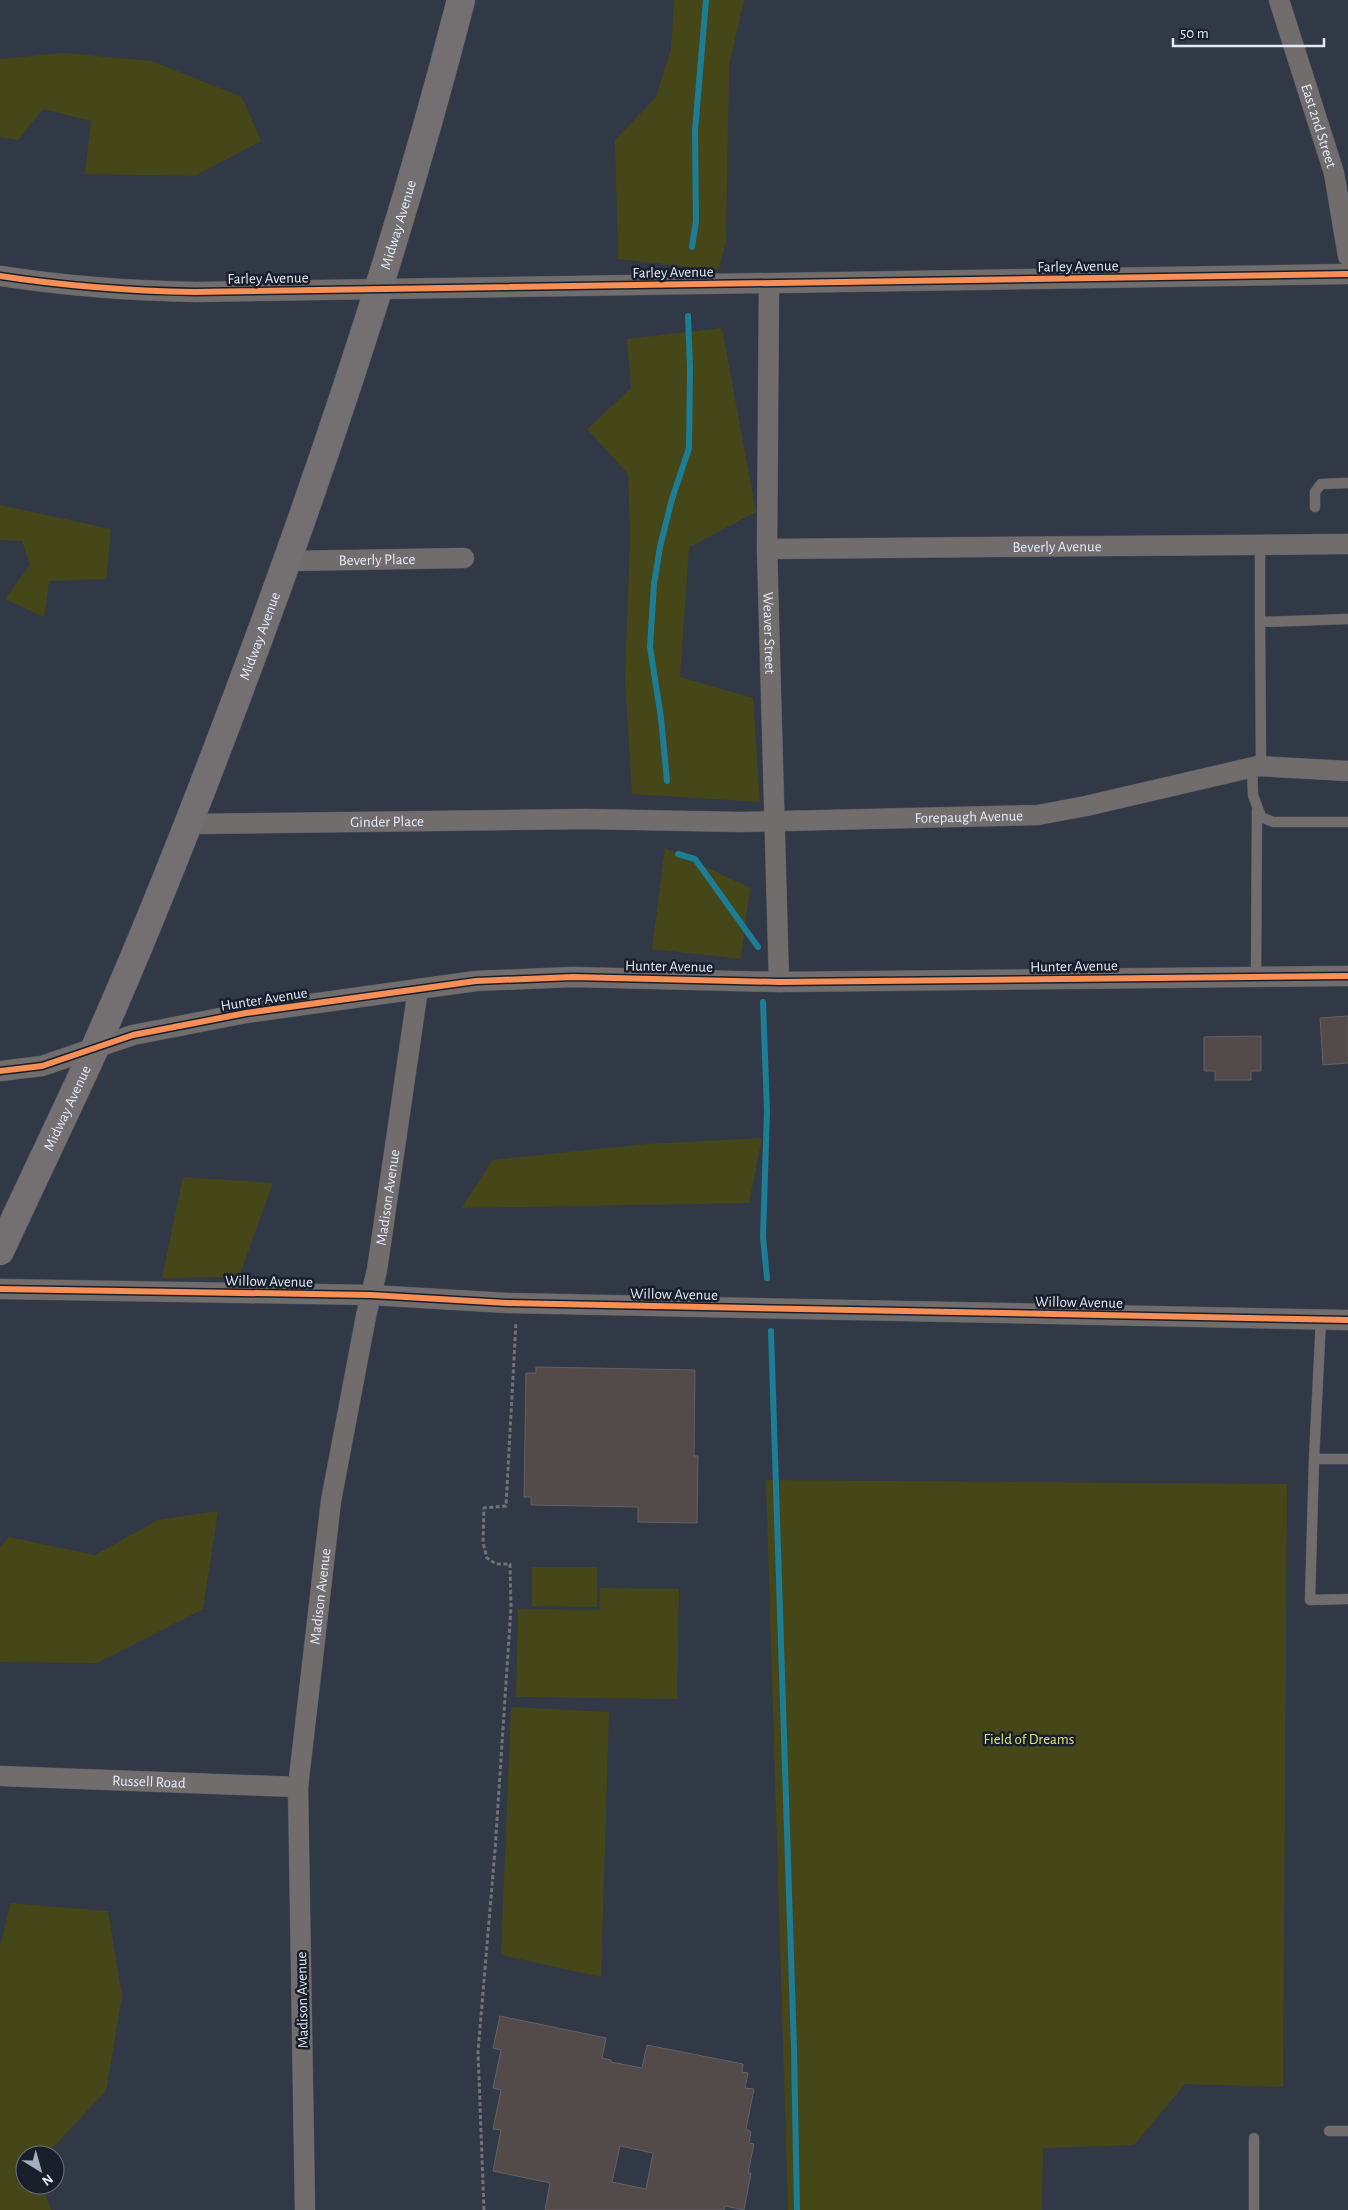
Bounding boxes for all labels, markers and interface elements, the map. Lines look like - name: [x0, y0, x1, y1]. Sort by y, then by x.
- scale bar: [1173, 15, 1324, 47]
- text: 50 m: [1180, 26, 1209, 41]
- street label: East 2nd Street: [1298, 82, 1339, 170]
- street label: Midway Avenue: [378, 178, 419, 271]
- street label: Farley Avenue: [1037, 258, 1119, 275]
- street label: Farley Avenue: [632, 264, 714, 281]
- street label: Farley Avenue: [227, 270, 309, 287]
- street label: Beverly Avenue: [1012, 539, 1102, 555]
- street label: Beverly Place: [339, 552, 415, 568]
- street label: Midway Avenue: [237, 590, 283, 682]
- street label: Weaver Street: [760, 592, 777, 674]
- street label: Forepaugh Avenue: [914, 808, 1023, 826]
- street label: Ginder Place: [350, 814, 424, 830]
- street label: Hunter Avenue: [625, 958, 713, 975]
- street label: Hunter Avenue: [1030, 958, 1118, 975]
- street label: Hunter Avenue: [220, 985, 309, 1014]
- street label: Midway Avenue: [41, 1063, 94, 1153]
- street label: Madison Avenue: [374, 1148, 403, 1246]
- street label: Willow Avenue: [225, 1273, 313, 1290]
- street label: Willow Avenue: [630, 1286, 718, 1303]
- street label: Willow Avenue: [1035, 1294, 1123, 1311]
- street label: Madison Avenue: [307, 1547, 334, 1645]
- park label: Field of Dreams: [984, 1732, 1074, 1747]
- street label: Russell Road: [112, 1773, 186, 1791]
- street label: Madison Avenue: [294, 1951, 311, 2048]
- north arrow: [15, 2145, 65, 2195]
- text: N: [39, 2171, 55, 2188]

